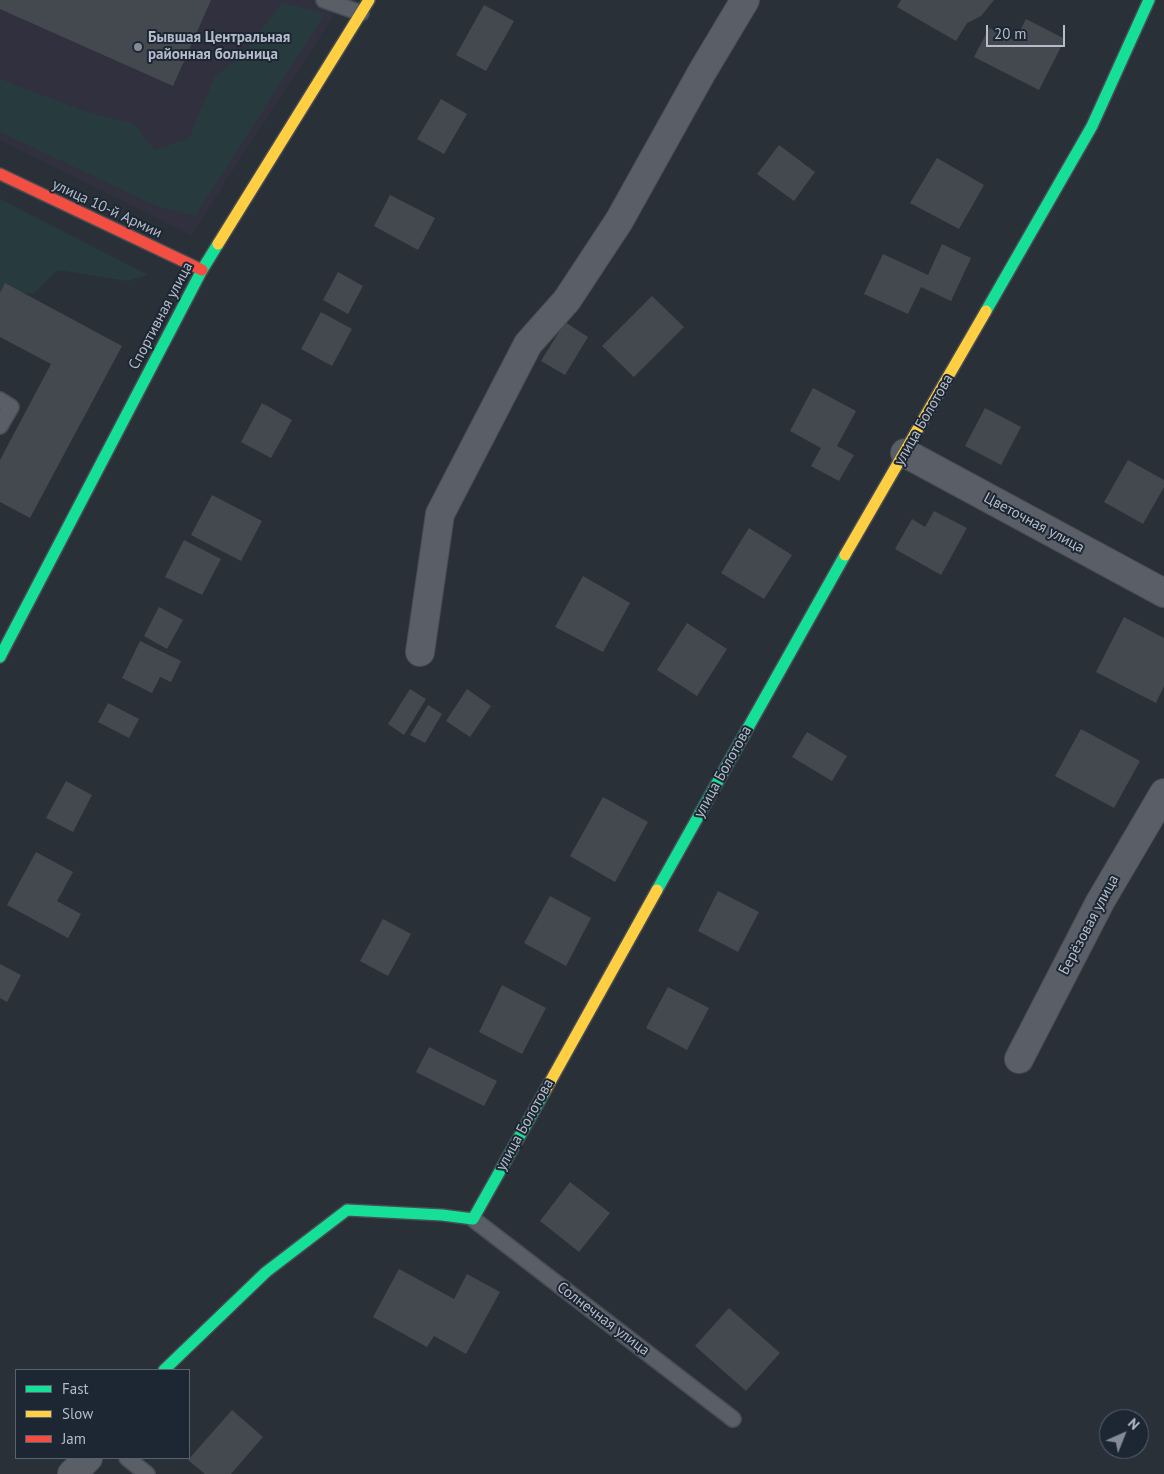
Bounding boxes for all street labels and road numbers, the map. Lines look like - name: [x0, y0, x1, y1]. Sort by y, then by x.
- street label: улица 10-й Армии: [49, 176, 165, 242]
- street label: Спортивная улица: [125, 259, 197, 373]
- street label: улица Болотова: [891, 371, 957, 469]
- street label: Цветочная улица: [981, 489, 1087, 557]
- street label: улица Болотова: [690, 723, 756, 821]
- street label: Берёзовая улица: [1055, 872, 1123, 978]
- street label: улица Болотова: [492, 1076, 558, 1174]
- street label: Солнечная улица: [553, 1278, 653, 1360]

